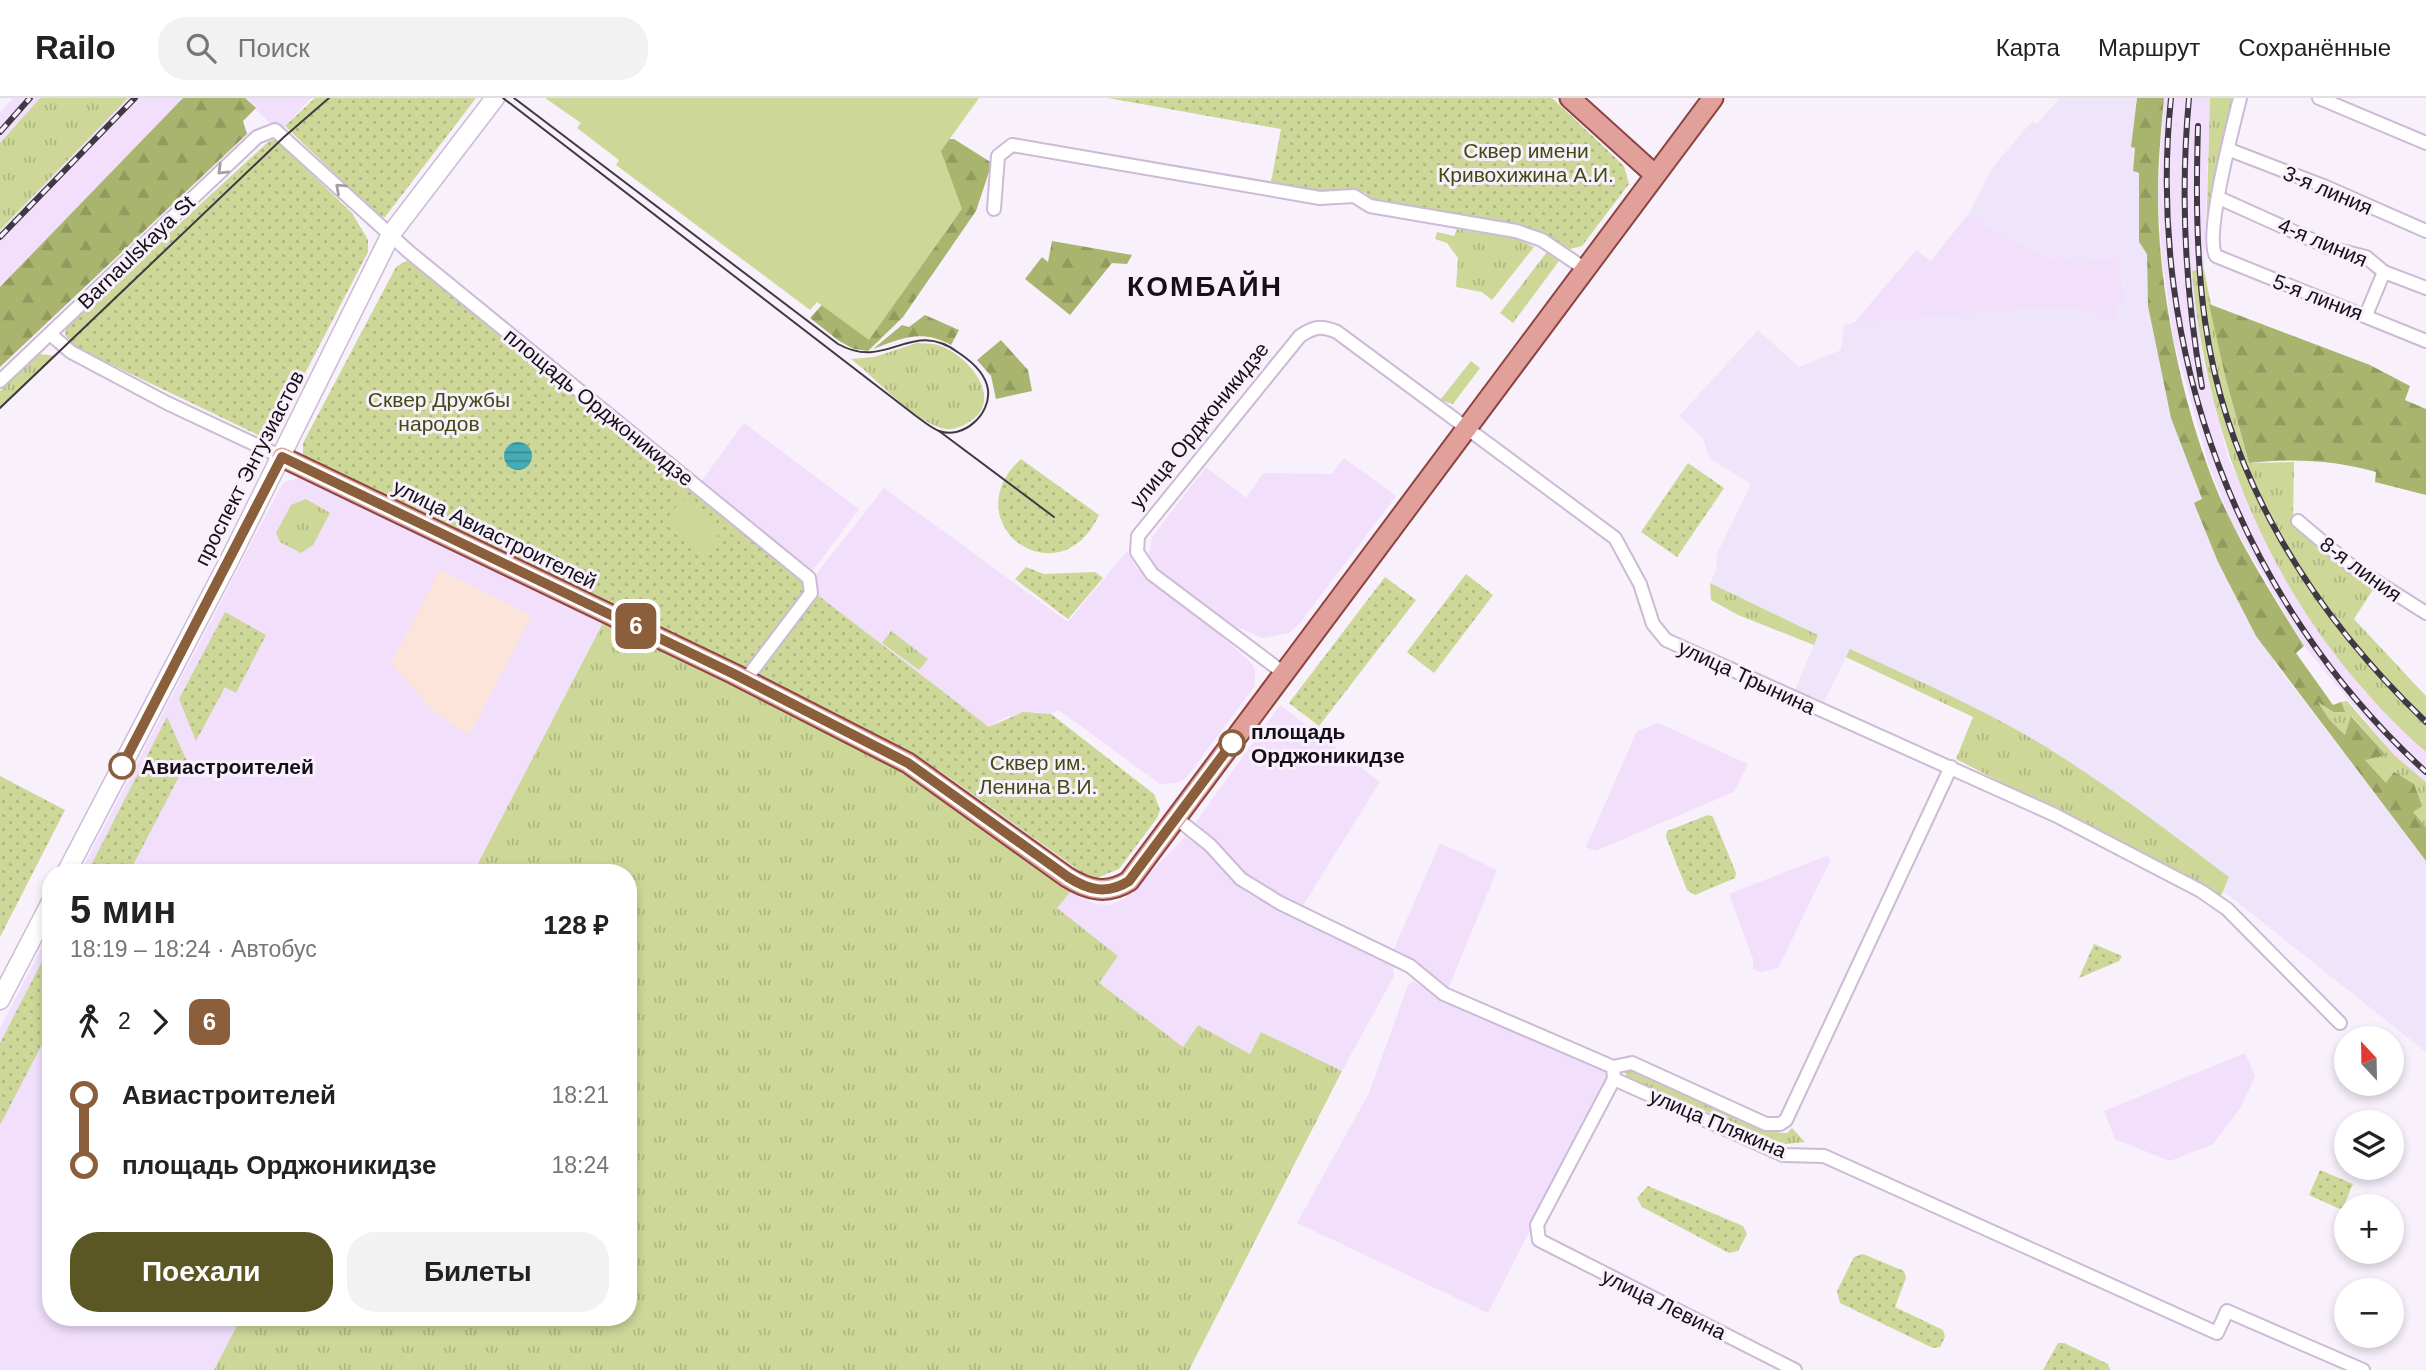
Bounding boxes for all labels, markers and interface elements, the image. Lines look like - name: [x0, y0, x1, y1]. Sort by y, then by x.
- search box: [158, 17, 648, 80]
- text: Railo: [35, 29, 116, 66]
- icon: search: [182, 29, 220, 67]
- text: Поиск: [238, 33, 310, 63]
- text: Карта: [1996, 34, 2060, 61]
- text: Маршрут: [2098, 34, 2200, 61]
- text: Сохранённые: [2238, 34, 2391, 61]
- park label: Сквер имени Кривохижина А.И.: [1438, 139, 1614, 186]
- street label: 3-я линия: [2280, 161, 2376, 219]
- one-way arrow: [217, 162, 230, 175]
- one-way arrow: [335, 184, 348, 197]
- street label: Barnaulskaya St: [73, 191, 199, 313]
- street label: 4-я линия: [2275, 213, 2371, 271]
- street label: 5-я линия: [2270, 269, 2366, 325]
- district label: КОМБАЙН: [1127, 270, 1283, 302]
- street label: площадь Орджоникидзе: [500, 324, 698, 490]
- street label: улица Орджоникидзе: [1125, 337, 1273, 513]
- street label: проспект Энтузиастов: [190, 367, 308, 569]
- park label: Сквер Дружбы народов: [368, 388, 510, 435]
- street label: улица Авиастроителей: [390, 475, 600, 593]
- street label: 8-я линия: [2316, 532, 2406, 606]
- line badge: 6: [613, 603, 659, 649]
- text: 6: [629, 612, 643, 639]
- street label: улица Трынина: [1675, 635, 1819, 719]
- place label: площадь Орджоникидзе: [1251, 720, 1405, 767]
- marker: площадь Орджоникидзе: [1219, 730, 1245, 756]
- park label: Сквер им. Ленина В.И.: [979, 751, 1097, 798]
- marker: Авиастроителей: [109, 753, 135, 779]
- place label: Авиастроителей: [141, 755, 314, 778]
- text: 5 мин: [70, 889, 176, 931]
- text: 128 ₽: [543, 910, 609, 940]
- text: 18:19 – 18:24 · Автобус: [70, 936, 317, 962]
- icon: walk: [70, 1003, 108, 1041]
- icon: forward: [141, 1003, 179, 1041]
- text: 2: [118, 1008, 131, 1034]
- text: 6: [203, 1008, 216, 1035]
- north arrow: [2334, 1026, 2404, 1096]
- map controls: [2334, 1026, 2404, 1348]
- text: Авиастроителей: [122, 1080, 336, 1110]
- text: 18:21: [551, 1082, 609, 1108]
- street label: улица Плякина: [1646, 1084, 1790, 1162]
- button: layers: [2334, 1110, 2404, 1180]
- text: площадь Орджоникидзе: [122, 1150, 436, 1180]
- text: 18:24: [551, 1152, 609, 1178]
- button: +: [2334, 1194, 2404, 1264]
- button: Поехали: [70, 1232, 333, 1312]
- button: Билеты: [347, 1232, 609, 1312]
- street label: улица Левина: [1598, 1264, 1730, 1344]
- button: −: [2334, 1278, 2404, 1348]

